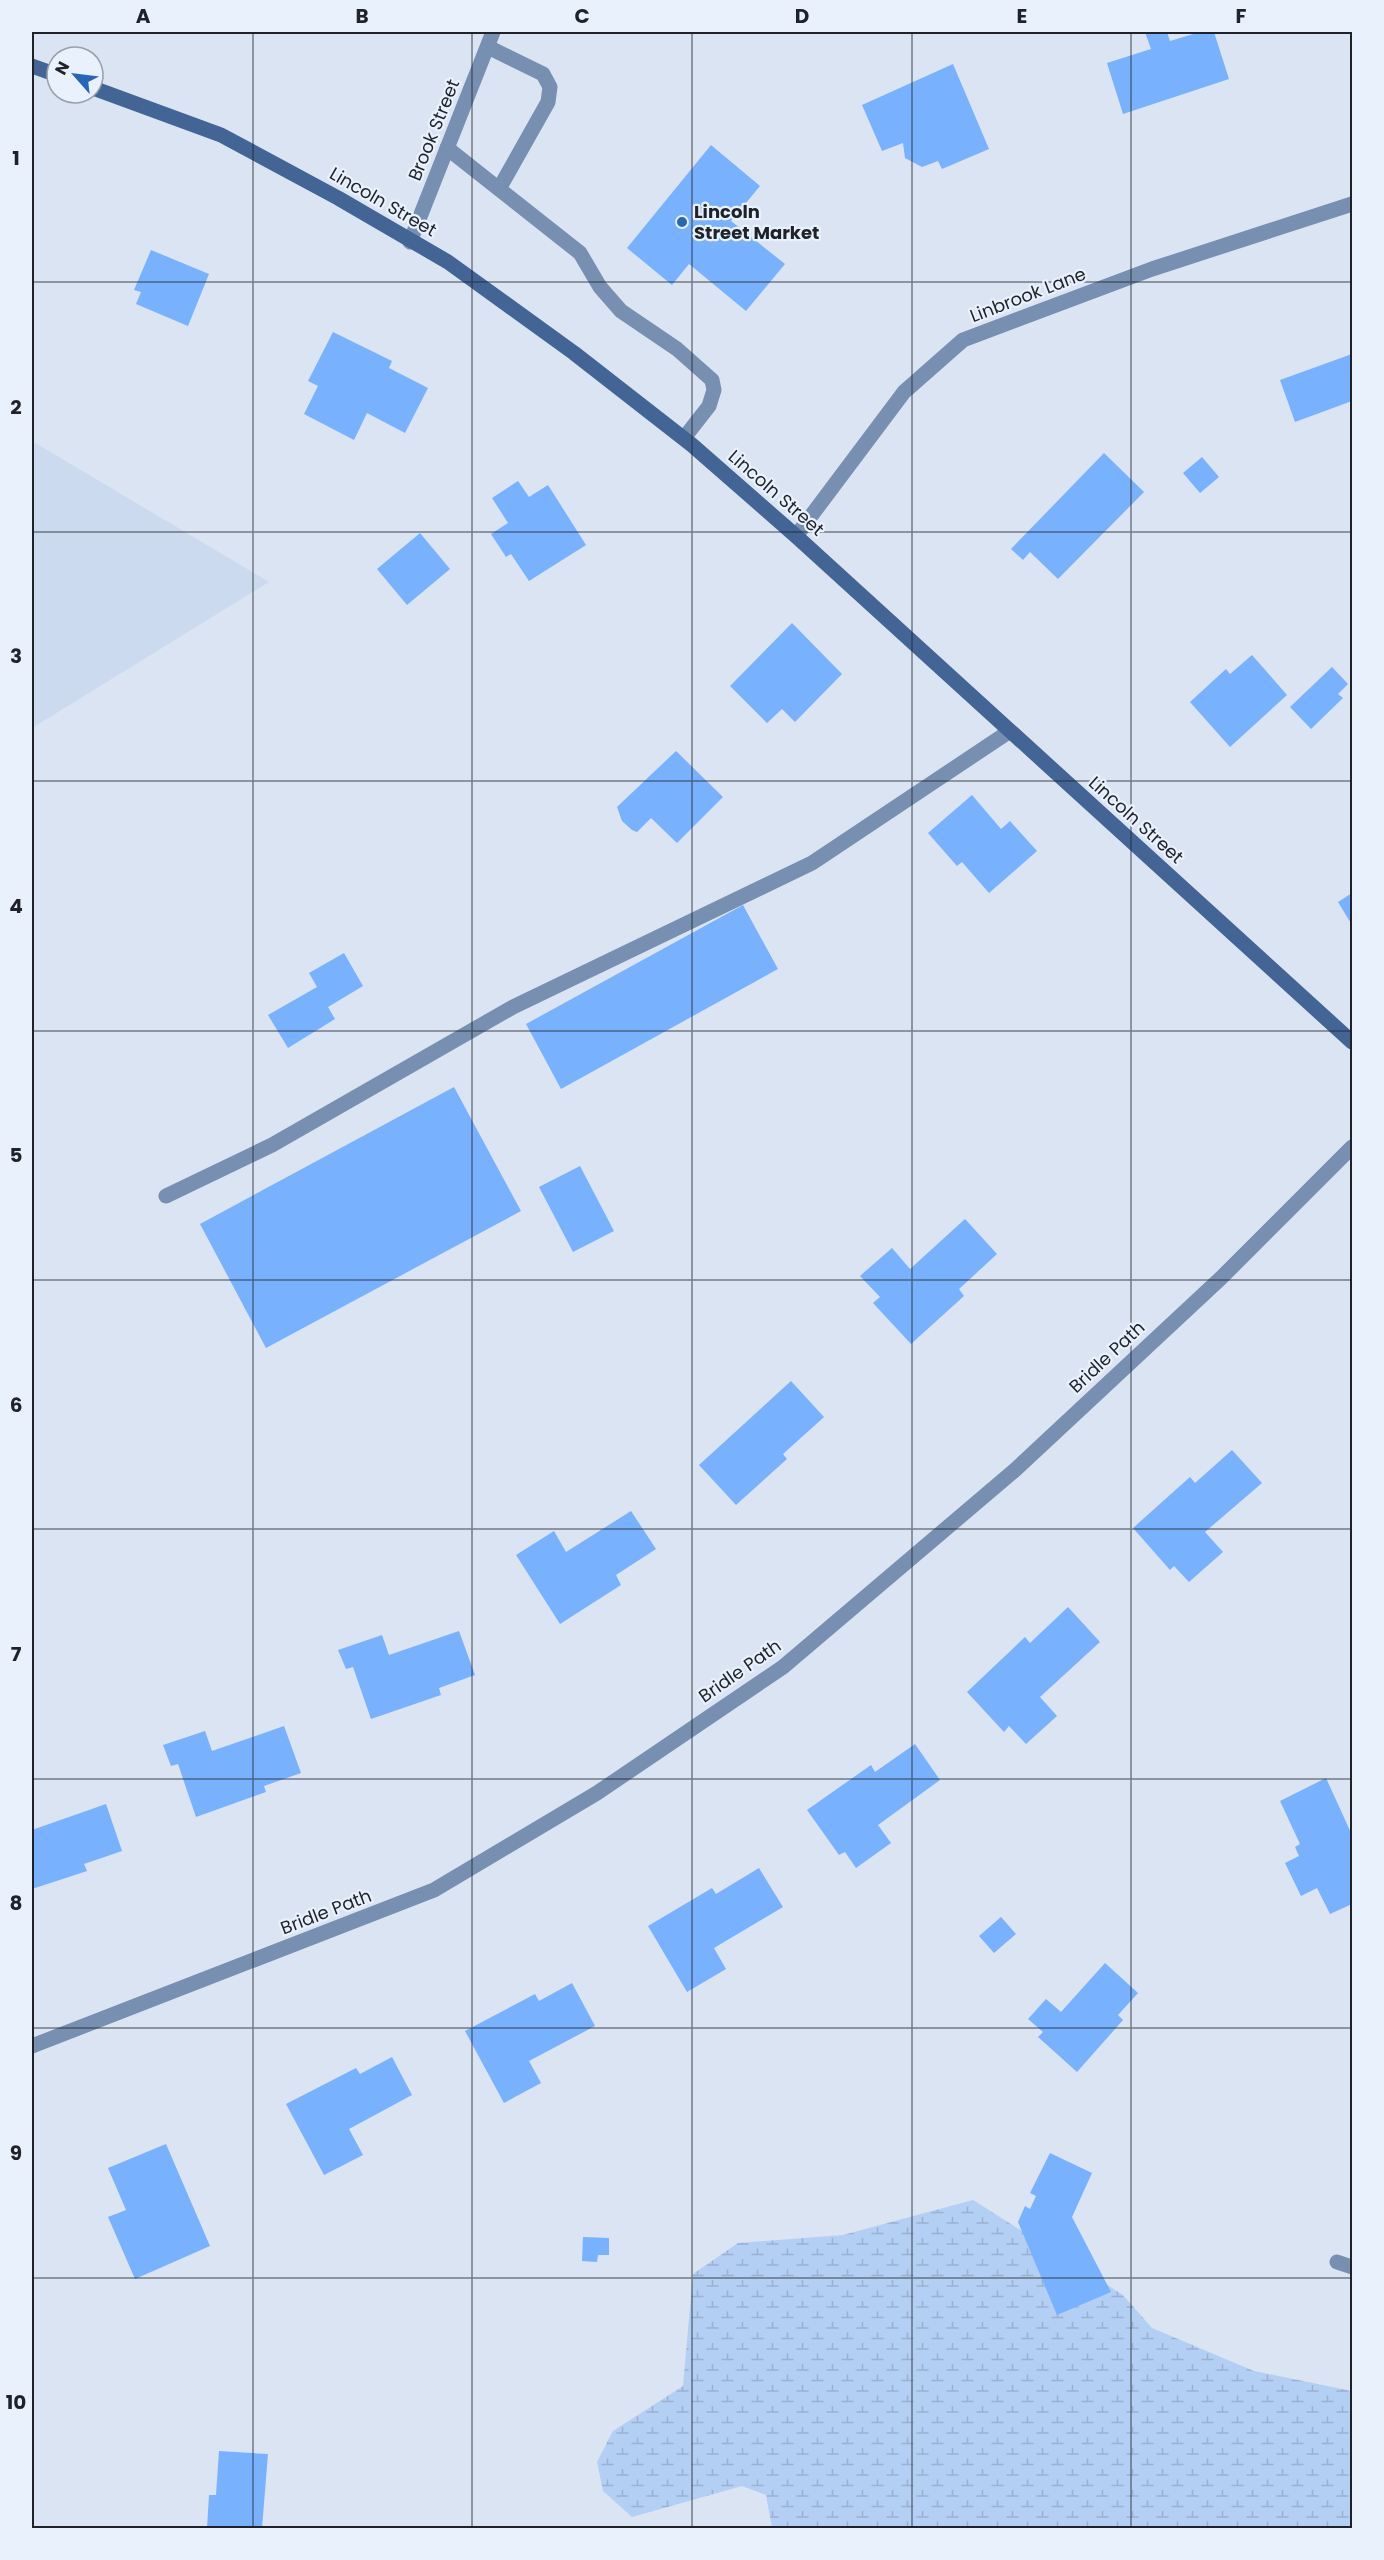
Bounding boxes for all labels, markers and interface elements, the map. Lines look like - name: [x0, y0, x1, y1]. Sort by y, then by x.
- text: A: [136, 2, 151, 30]
- text: B: [355, 2, 369, 30]
- text: C: [574, 2, 590, 30]
- text: D: [795, 2, 809, 30]
- text: E: [1017, 2, 1027, 30]
- text: F: [1236, 2, 1247, 30]
- north arrow: [45, 45, 105, 105]
- text: N: [49, 57, 75, 79]
- street label: Brook Street: [402, 75, 465, 184]
- text: 1: [12, 144, 20, 172]
- street label: Lincoln Street: [325, 161, 441, 242]
- place label: Lincoln Street Market: [694, 199, 819, 245]
- marker: Lincoln Street Market: [675, 215, 689, 229]
- street label: Linbrook Lane: [966, 261, 1089, 328]
- text: 2: [10, 393, 22, 421]
- street label: Lincoln Street: [723, 444, 830, 541]
- text: 3: [10, 642, 22, 670]
- street label: Lincoln Street: [1084, 770, 1189, 869]
- text: 4: [9, 892, 23, 920]
- text: 5: [10, 1141, 23, 1169]
- street label: Bridle Path: [1063, 1315, 1150, 1398]
- text: 6: [10, 1391, 22, 1419]
- street label: Bridle Path: [693, 1633, 786, 1708]
- text: 7: [11, 1640, 22, 1668]
- street label: Bridle Path: [277, 1883, 375, 1940]
- text: 8: [10, 1889, 22, 1917]
- text: 9: [10, 2139, 22, 2167]
- text: 10: [6, 2388, 26, 2416]

